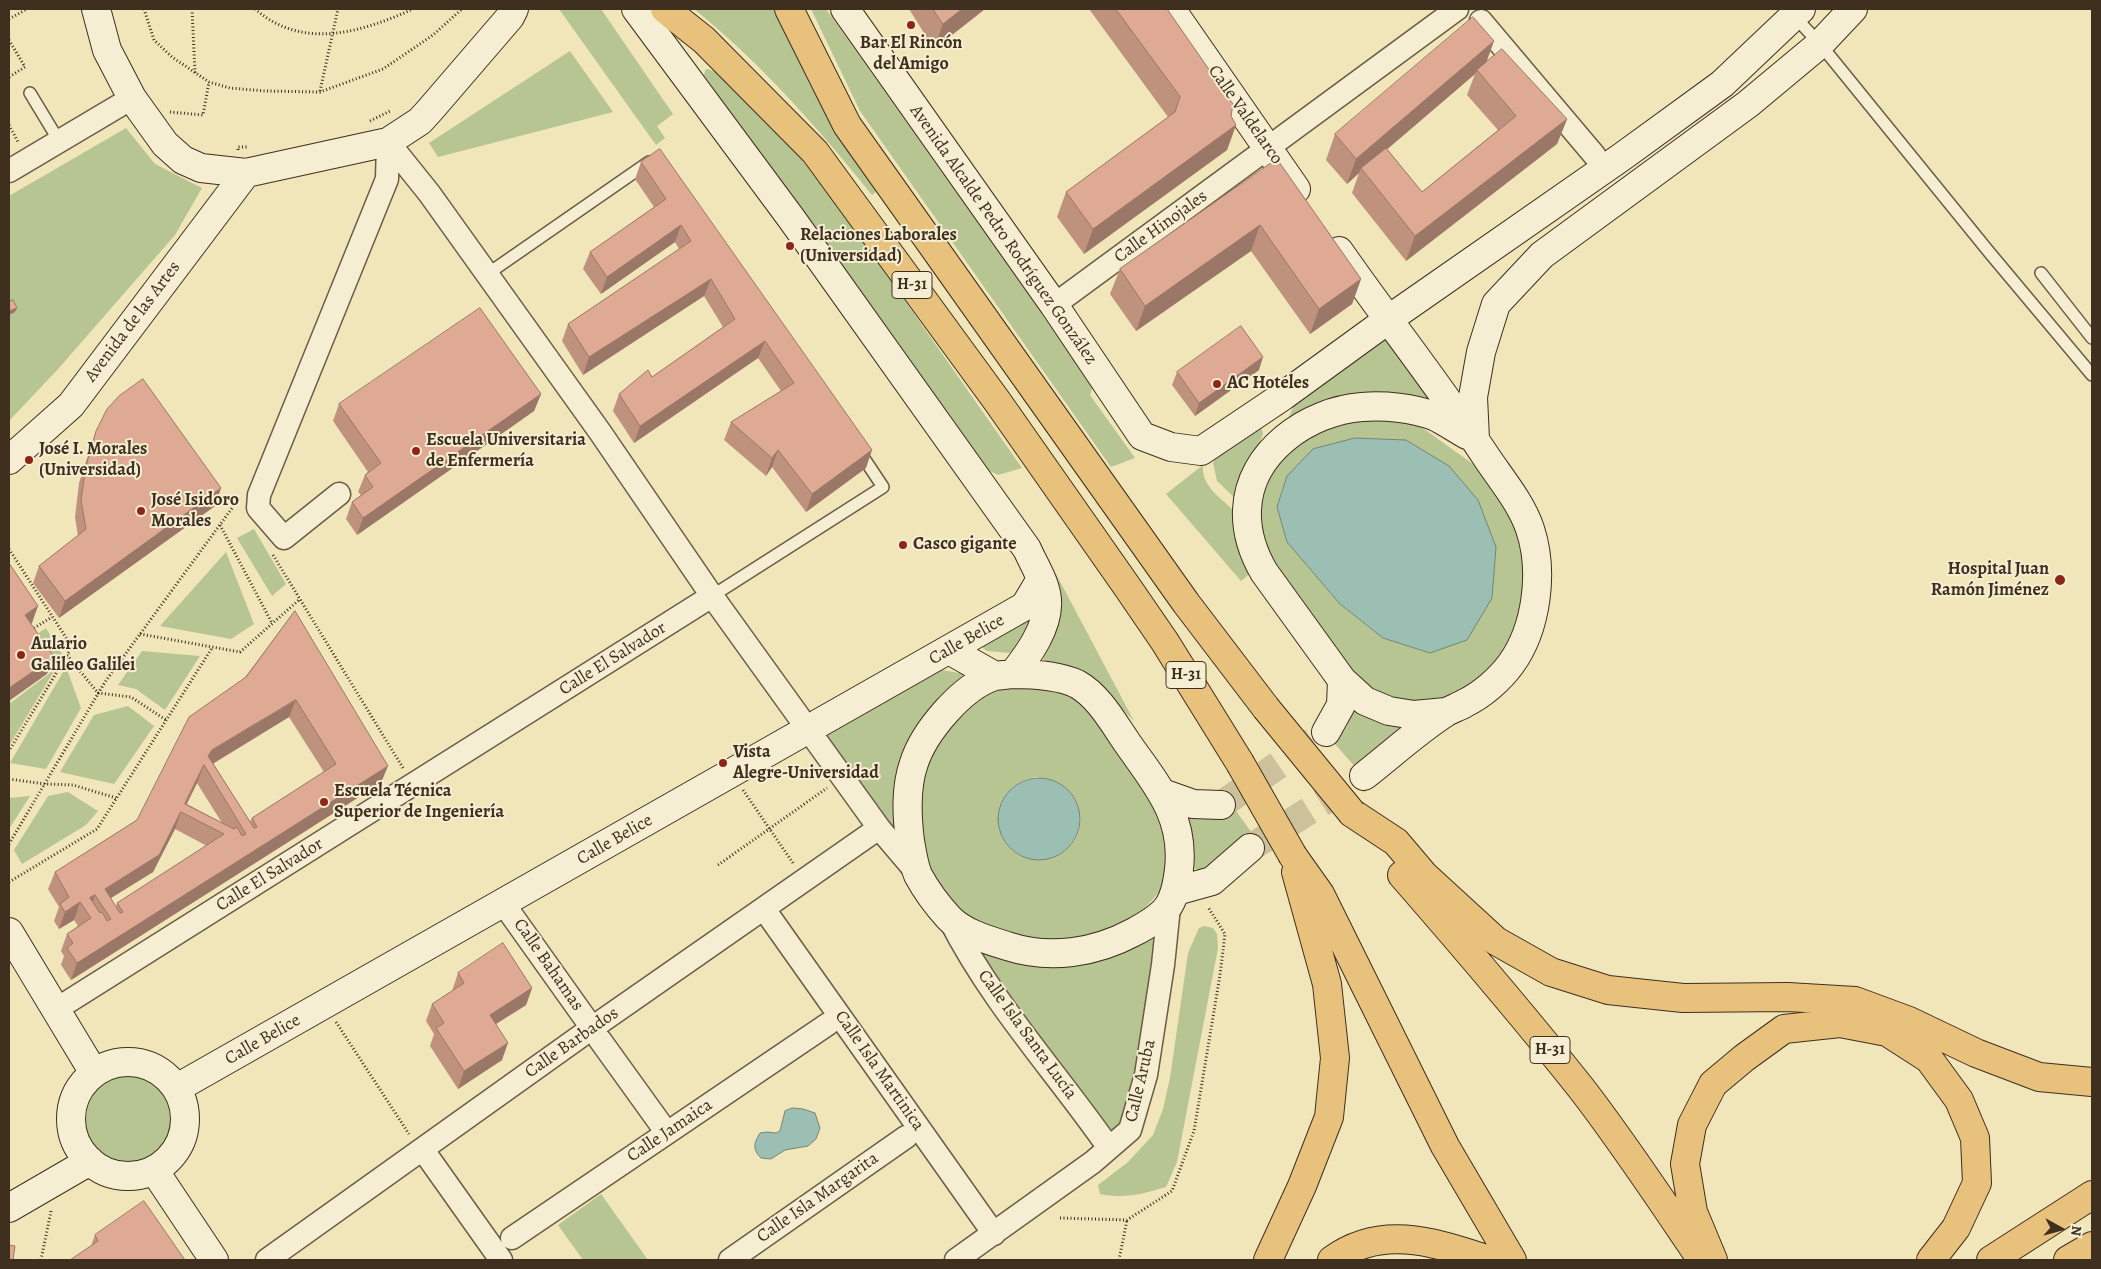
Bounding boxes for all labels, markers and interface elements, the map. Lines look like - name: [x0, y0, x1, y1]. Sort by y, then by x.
- marker: Bar El Rincón del Amigo: [905, 19, 917, 31]
- place label: Bar El Rincón del Amigo: [860, 33, 962, 76]
- street label: Calle Valdelarco: [1203, 61, 1287, 169]
- street label: Avenida Alcalde Pedro Rodríguez González: [905, 101, 1101, 369]
- street label: Calle Hinojales: [1110, 186, 1212, 268]
- place label: Relaciones Laborales (Universidad): [800, 225, 957, 268]
- marker: Relaciones Laborales (Universidad): [784, 240, 796, 252]
- street label: Avenida de las Artes: [81, 257, 185, 387]
- road number: H-31: [892, 272, 932, 298]
- place label: AC Hoteles: [1227, 373, 1309, 395]
- marker: AC Hoteles: [1211, 378, 1223, 390]
- place label: Escuela Universitaria de Enfermería: [426, 430, 586, 472]
- place label: José I. Morales (Universidad): [39, 439, 147, 482]
- marker: Escuela Universitaria de Enfermería: [410, 445, 422, 457]
- marker: José I. Morales (Universidad): [23, 454, 35, 466]
- place label: José Isidoro Morales: [151, 490, 239, 532]
- marker: José Isidoro Morales: [135, 505, 147, 517]
- place label: Casco gigante: [913, 534, 1017, 556]
- marker: Casco gigante: [897, 539, 909, 551]
- place label: Hospital Juan Ramón Jiménez: [1931, 559, 2049, 602]
- marker: Hospital Juan Ramón Jiménez: [2053, 573, 2067, 587]
- street label: Calle Belice: [925, 610, 1009, 670]
- street label: Calle El Salvador: [555, 617, 671, 701]
- place label: Aulario Galileo Galilei: [31, 634, 135, 676]
- marker: Aulario Galileo Galilei: [15, 649, 27, 661]
- road number: H-31: [1166, 662, 1206, 688]
- place label: Vista Alegre-Universidad: [733, 742, 879, 784]
- marker: Vista Alegre-Universidad: [717, 757, 729, 769]
- place label: Escuela Técnica Superior de Ingeniería: [334, 781, 504, 824]
- marker: Escuela Técnica Superior de Ingeniería: [318, 796, 330, 808]
- street label: Calle Belice: [573, 810, 657, 870]
- street label: Calle El Salvador: [212, 833, 328, 917]
- street label: Calle Bahamas: [508, 915, 588, 1015]
- street label: Calle Isla Santa Lucía: [973, 966, 1081, 1104]
- street label: Calle Barbados: [521, 1003, 623, 1083]
- street label: Calle Isla Martinica: [829, 1007, 929, 1135]
- street label: Calle Belice: [221, 1010, 305, 1070]
- road number: H-31: [1530, 1036, 1570, 1064]
- street label: Calle Aruba: [1121, 1037, 1161, 1125]
- street label: Calle Jamaica: [623, 1095, 717, 1167]
- street label: Calle Isla Margarita: [753, 1148, 883, 1248]
- north arrow: [2036, 1204, 2086, 1254]
- text: N: [2066, 1225, 2086, 1237]

